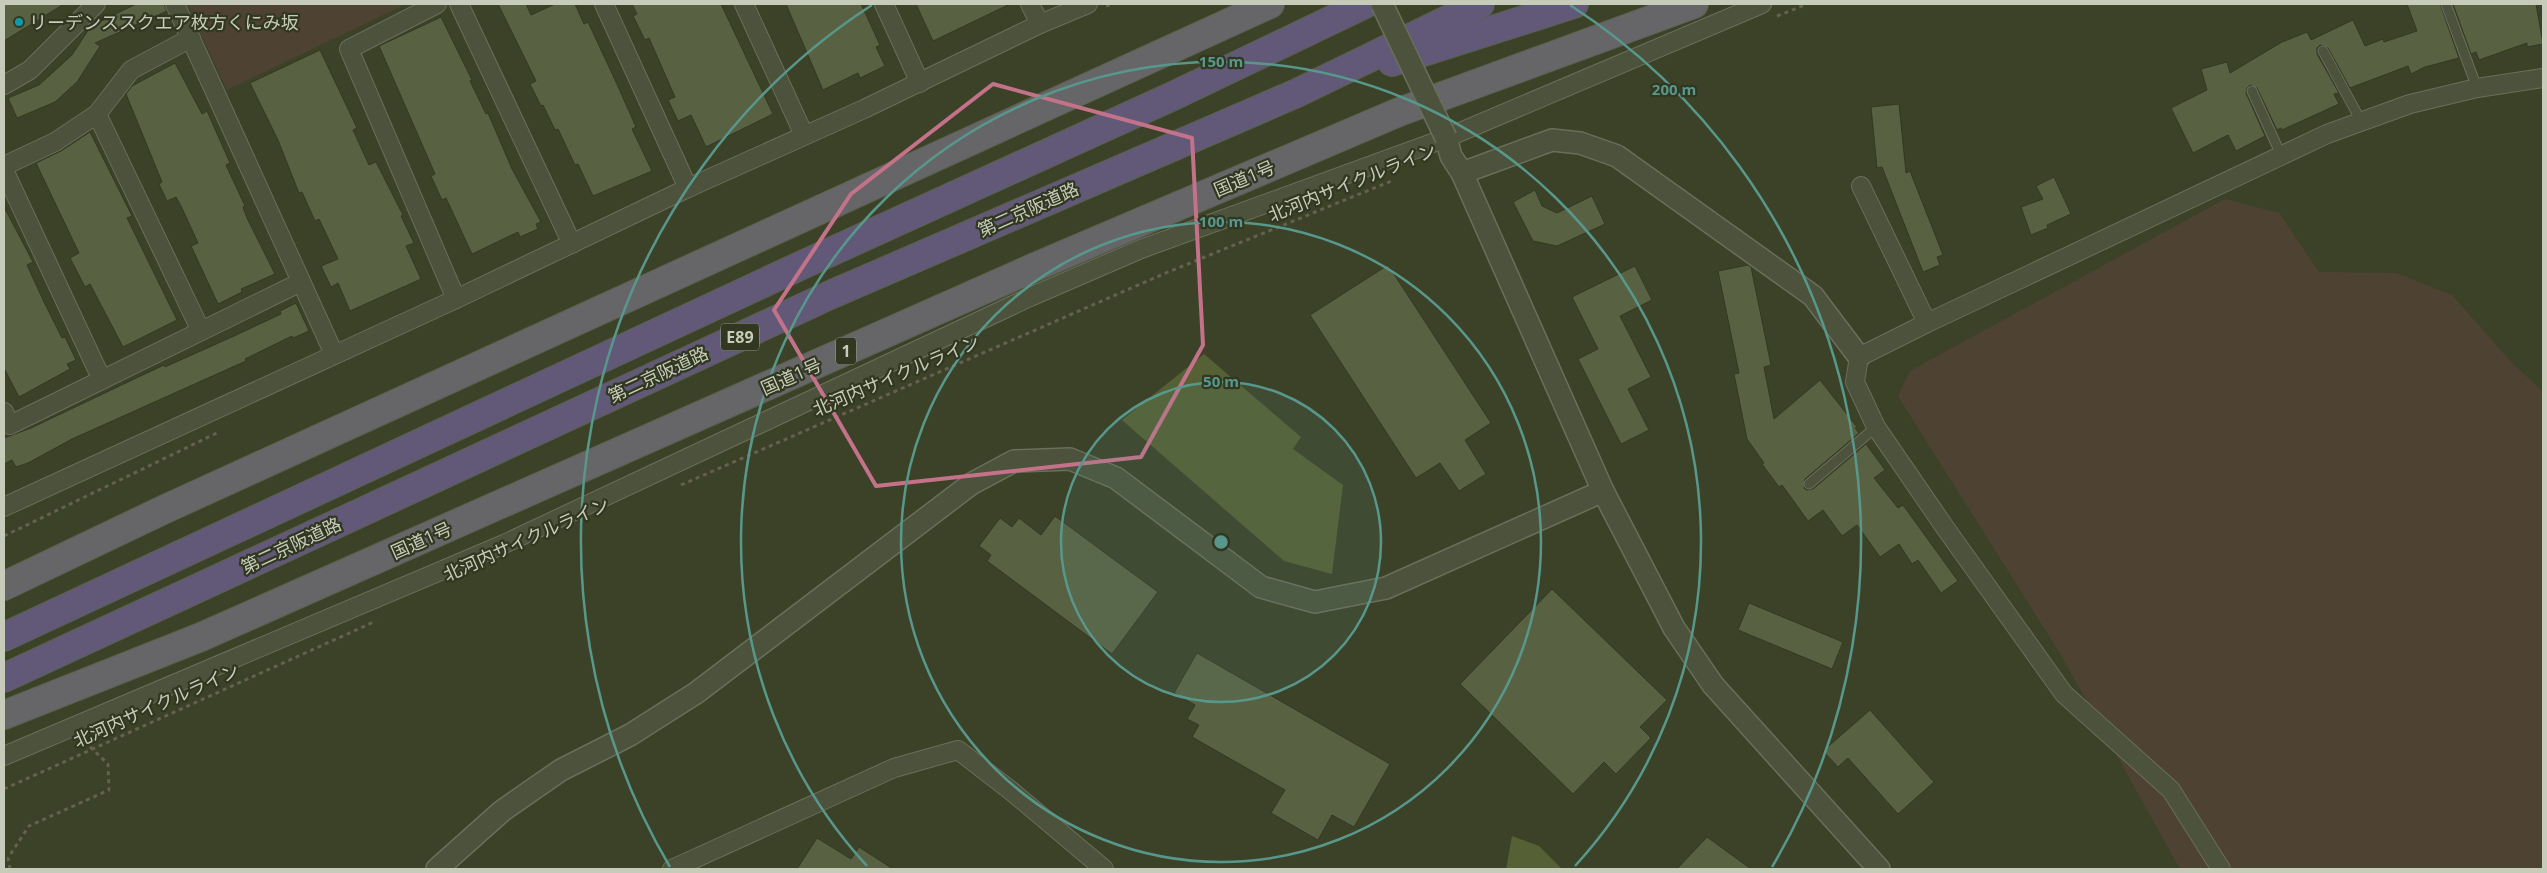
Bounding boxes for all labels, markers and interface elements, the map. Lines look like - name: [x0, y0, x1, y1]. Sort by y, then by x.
- place label: リーデンススクエア枚方くにみ坂: [29, 10, 299, 34]
- marker: リーデンススクエア枚方くにみ坂: [13, 16, 25, 28]
- text: 150 m: [1199, 51, 1243, 71]
- text: 200 m: [1652, 79, 1696, 99]
- street label: 北河内サイクルライン: [1264, 137, 1440, 227]
- street label: 国道1号: [1210, 154, 1278, 202]
- street label: 第二京阪道路: [974, 176, 1082, 242]
- text: 100 m: [1199, 211, 1243, 231]
- road number: E89: [721, 324, 759, 351]
- street label: 北河内サイクルライン: [809, 329, 983, 421]
- road number: 1: [836, 338, 856, 364]
- street label: 第二京阪道路: [604, 340, 712, 408]
- street label: 国道1号: [757, 352, 825, 400]
- text: 50 m: [1203, 371, 1239, 391]
- street label: 北河内サイクルライン: [439, 492, 613, 586]
- street label: 第二京阪道路: [237, 511, 345, 579]
- street label: 国道1号: [387, 516, 455, 564]
- centre of rings: [1212, 533, 1230, 551]
- street label: 北河内サイクルライン: [69, 658, 243, 752]

